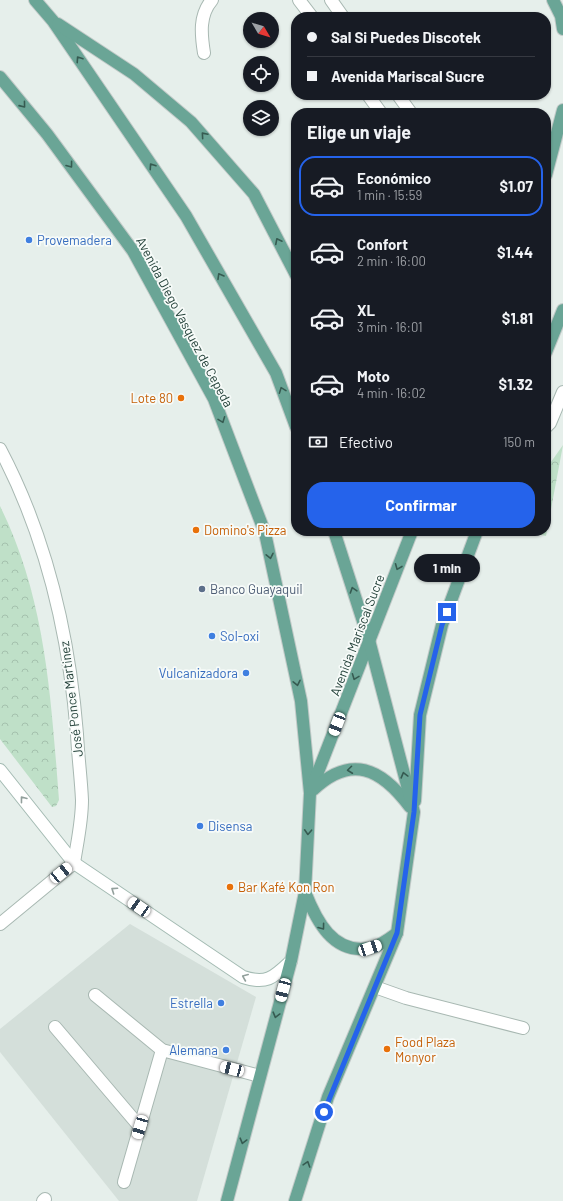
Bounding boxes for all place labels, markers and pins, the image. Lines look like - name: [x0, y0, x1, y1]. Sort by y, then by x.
- place label: Provemadera: [37, 232, 112, 248]
- marker: Provemadera: [24, 235, 34, 245]
- place label: Lote 80: [130, 390, 173, 406]
- marker: Lote 80: [176, 393, 186, 403]
- place label: Domino's Pizza: [204, 522, 286, 538]
- marker: Domino's Pizza: [191, 525, 201, 535]
- place label: Banco Guayaquil: [210, 581, 302, 597]
- marker: Banco Guayaquil: [197, 584, 207, 594]
- place label: Sol-oxi: [220, 628, 259, 644]
- marker: Sol-oxi: [207, 631, 217, 641]
- place label: Vulcanizadora: [159, 665, 238, 681]
- marker: Vulcanizadora: [241, 668, 251, 678]
- place label: Disensa: [208, 818, 252, 834]
- marker: Disensa: [195, 821, 205, 831]
- place label: Bar Kafé Kon Ron: [238, 879, 335, 895]
- marker: Bar Kafé Kon Ron: [225, 882, 235, 892]
- place label: Estrella: [170, 995, 213, 1011]
- marker: Estrella: [216, 998, 226, 1008]
- place label: Food Plaza Monyor: [395, 1034, 456, 1065]
- place label: Alemana: [169, 1042, 218, 1058]
- marker: Food Plaza Monyor: [382, 1044, 392, 1054]
- marker: Alemana: [221, 1045, 231, 1055]

